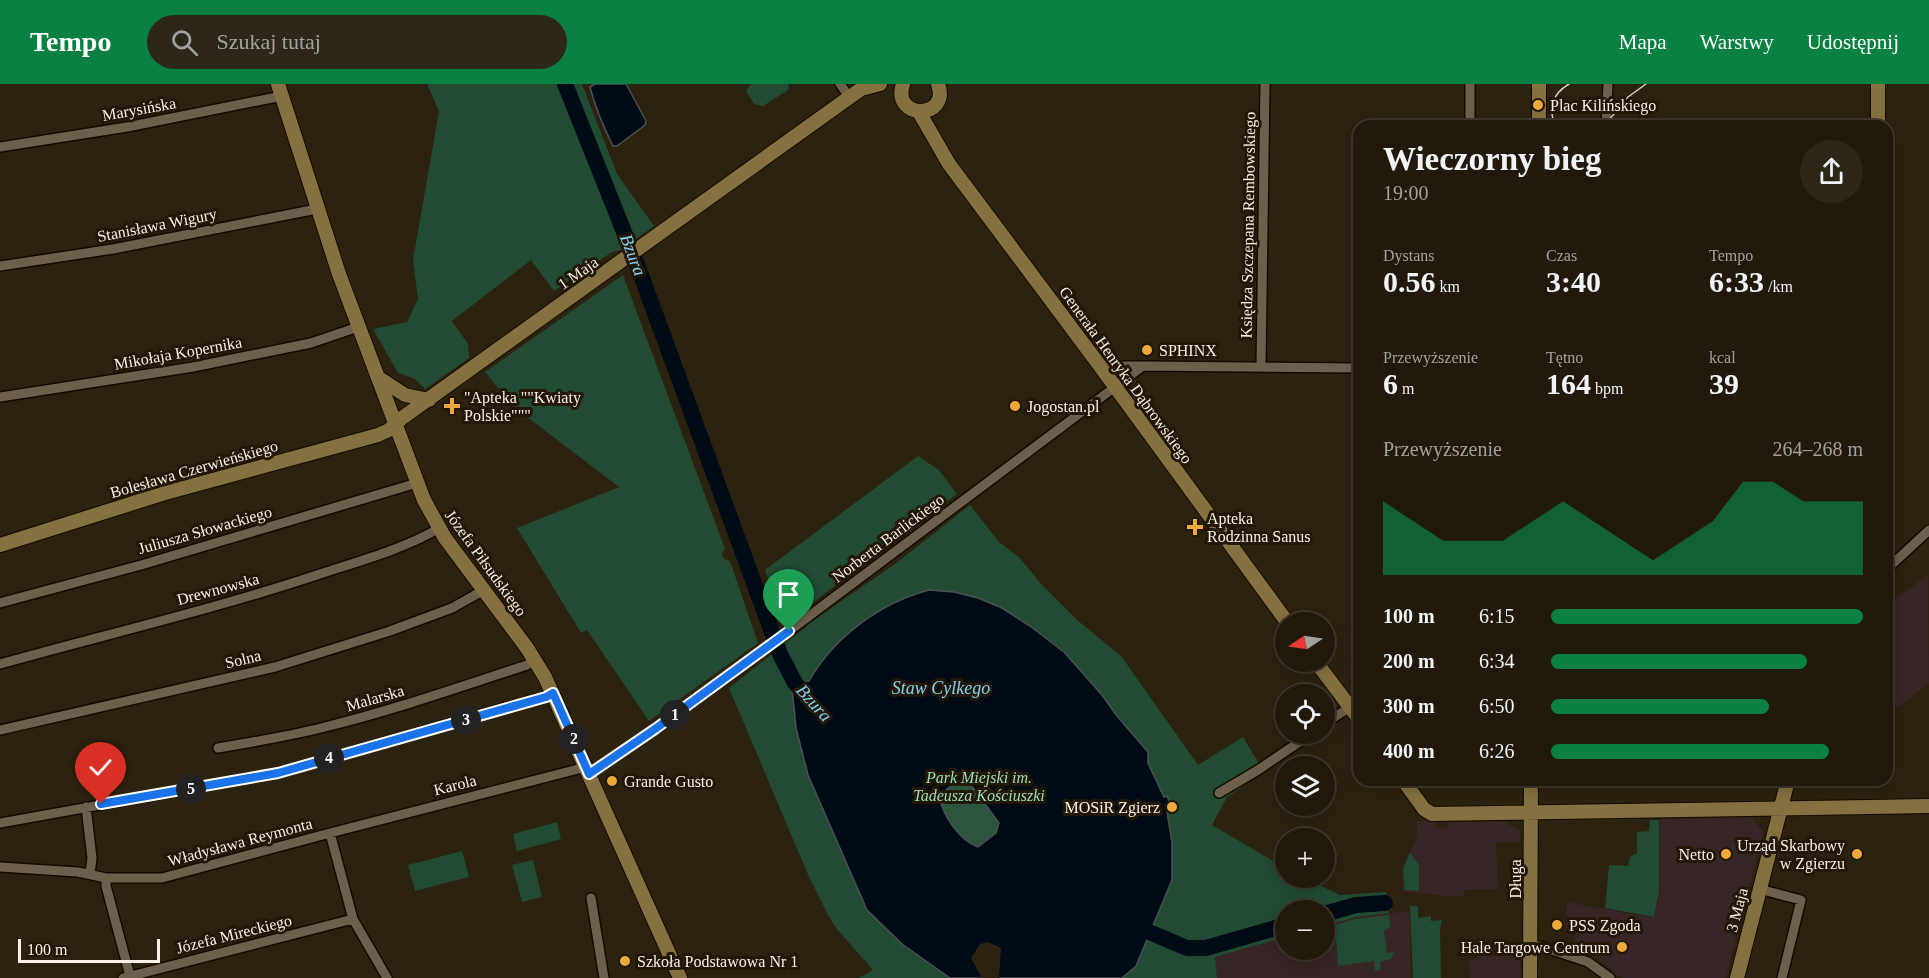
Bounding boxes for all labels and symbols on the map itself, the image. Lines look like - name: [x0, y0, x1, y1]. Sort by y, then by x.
- street label: Marysińska: [101, 94, 177, 125]
- place label: Plac Kilińskiego: [1550, 97, 1656, 115]
- marker: Plac Kilińskiego: [1531, 98, 1545, 112]
- street label: Księdza Szczepana Rembowskiego: [1238, 112, 1259, 338]
- street label: Stanisława Wigury: [96, 205, 218, 246]
- water label: Bzura: [616, 231, 650, 279]
- street label: 1 Maja: [555, 253, 602, 294]
- street label: Generała Henryka Dąbrowskiego: [1055, 283, 1196, 467]
- street label: Mikołaja Kopernika: [113, 333, 243, 374]
- place label: SPHINX: [1159, 342, 1217, 359]
- marker: SPHINX: [1140, 343, 1154, 357]
- place label: "Apteka ""Kwiaty Polskie""": [464, 389, 581, 424]
- place label: Jogostan.pl: [1027, 398, 1100, 416]
- marker: "Apteka ""Kwiaty Polskie""": [445, 399, 459, 413]
- marker: Jogostan.pl: [1008, 399, 1022, 413]
- street label: Bolesława Czerwieńskiego: [108, 437, 280, 502]
- street label: Norberta Barlickiego: [829, 490, 948, 586]
- street label: Juliusza Słowackiego: [136, 503, 274, 558]
- street label: Józefa Piłsudskiego: [441, 507, 530, 620]
- place label: Apteka Rodzinna Sanus: [1207, 510, 1311, 545]
- marker: Apteka Rodzinna Sanus: [1188, 520, 1202, 534]
- pin: [763, 569, 814, 631]
- street label: Drewnowska: [175, 570, 261, 608]
- north arrow: [1275, 612, 1335, 672]
- street label: Solna: [223, 647, 263, 671]
- water label: Staw Cylkego: [892, 678, 990, 698]
- water label: Bzura: [792, 680, 836, 726]
- street label: Malarska: [344, 682, 406, 714]
- pin: 1: [660, 700, 690, 730]
- pin: 3: [451, 705, 481, 735]
- pin: 2: [559, 724, 589, 754]
- pin: [75, 742, 126, 804]
- pin: 4: [314, 743, 344, 773]
- park label: Park Miejski im. Tadeusza Kościuszki: [913, 769, 1045, 804]
- street label: Karola: [432, 771, 478, 799]
- place label: Grande Gusto: [624, 773, 713, 790]
- pin: 5: [176, 774, 206, 804]
- marker: Grande Gusto: [605, 774, 619, 788]
- place label: MOSiR Zgierz: [1064, 799, 1160, 817]
- marker: MOSiR Zgierz: [1165, 800, 1179, 814]
- street label: Władysława Reymonta: [166, 815, 314, 870]
- place label: Urząd Skarbowy w Zgierzu: [1737, 837, 1845, 873]
- place label: Netto: [1678, 846, 1714, 863]
- marker: Netto: [1719, 847, 1733, 861]
- marker: Urząd Skarbowy w Zgierzu: [1850, 847, 1864, 861]
- street label: Długa: [1507, 859, 1525, 899]
- street label: 3 Maja: [1723, 886, 1752, 934]
- street label: Józefa Mireckiego: [174, 911, 294, 958]
- place label: PSS Zgoda: [1569, 917, 1641, 935]
- marker: PSS Zgoda: [1550, 918, 1564, 932]
- scale bar: [18, 936, 160, 964]
- place label: Hale Targowe Centrum: [1461, 939, 1611, 957]
- marker: Hale Targowe Centrum: [1615, 940, 1629, 954]
- place label: Szkoła Podstawowa Nr 1: [637, 953, 798, 970]
- marker: Szkoła Podstawowa Nr 1: [618, 954, 632, 968]

